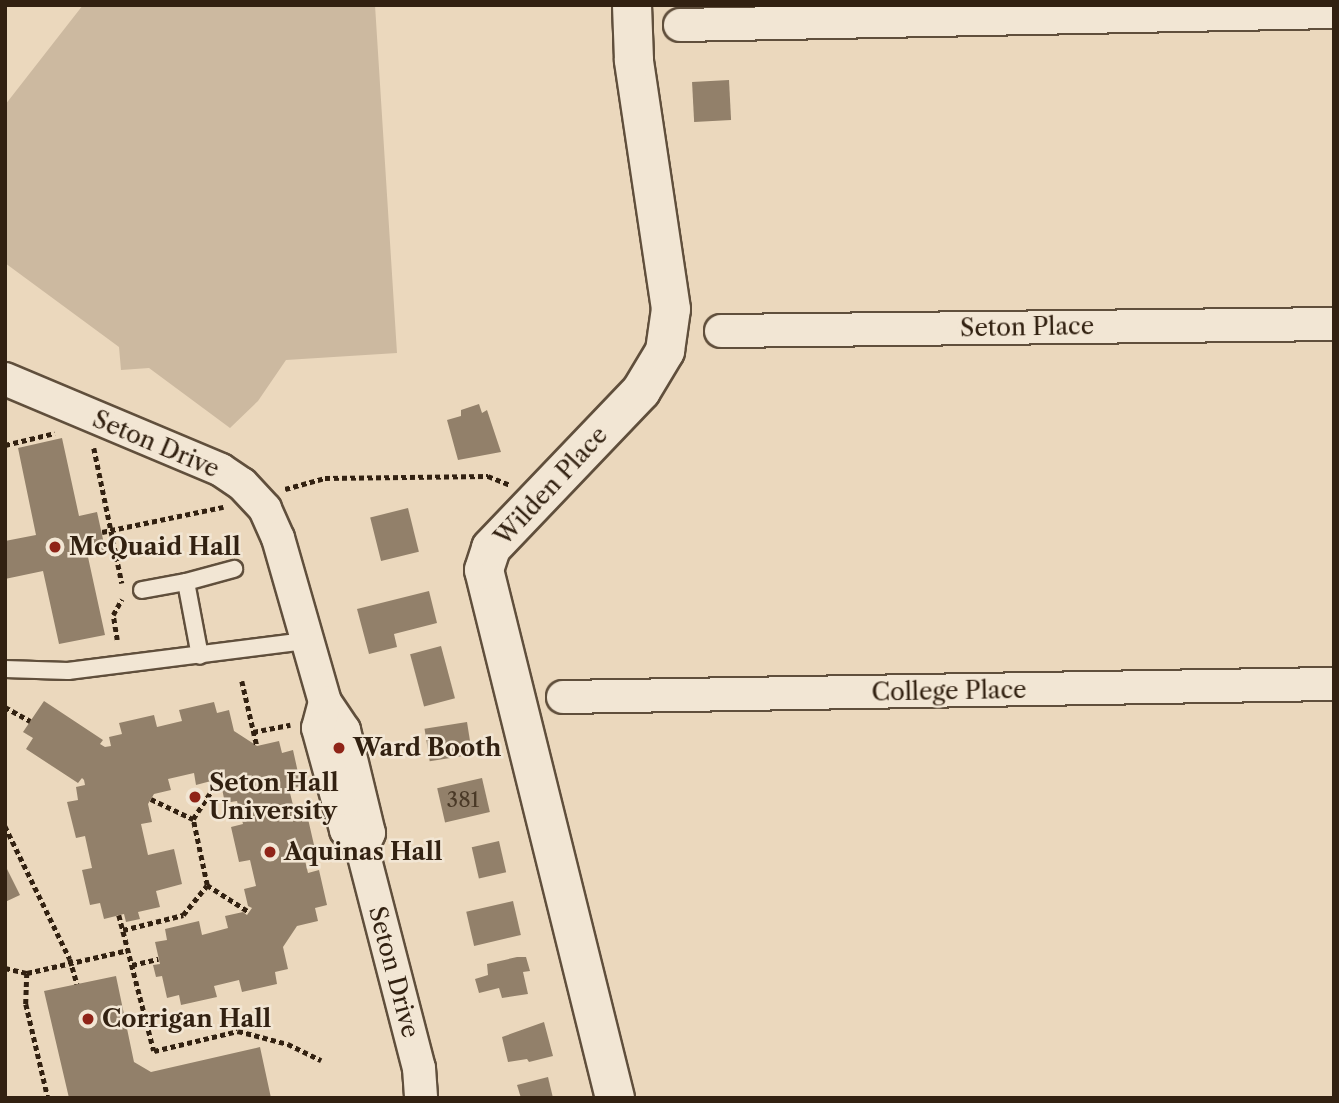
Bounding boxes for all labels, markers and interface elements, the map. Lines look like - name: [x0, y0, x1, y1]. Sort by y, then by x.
- street label: Seton Place: [960, 311, 1094, 343]
- street label: Seton Drive: [88, 404, 224, 484]
- street label: Wilden Place: [489, 421, 613, 551]
- place label: McQuaid Hall: [69, 533, 241, 561]
- marker: McQuaid Hall: [47, 539, 63, 555]
- street label: College Place: [871, 675, 1027, 707]
- place label: Ward Booth: [353, 734, 501, 762]
- marker: Ward Booth: [331, 740, 347, 756]
- place label: Seton Hall University: [209, 769, 339, 825]
- house number: 381: [447, 787, 479, 813]
- marker: Seton Hall University: [187, 789, 203, 805]
- place label: Aquinas Hall: [284, 838, 442, 866]
- marker: Aquinas Hall: [262, 844, 278, 860]
- street label: Seton Drive: [363, 903, 425, 1041]
- place label: Corrigan Hall: [102, 1005, 271, 1033]
- marker: Corrigan Hall: [80, 1011, 96, 1027]

